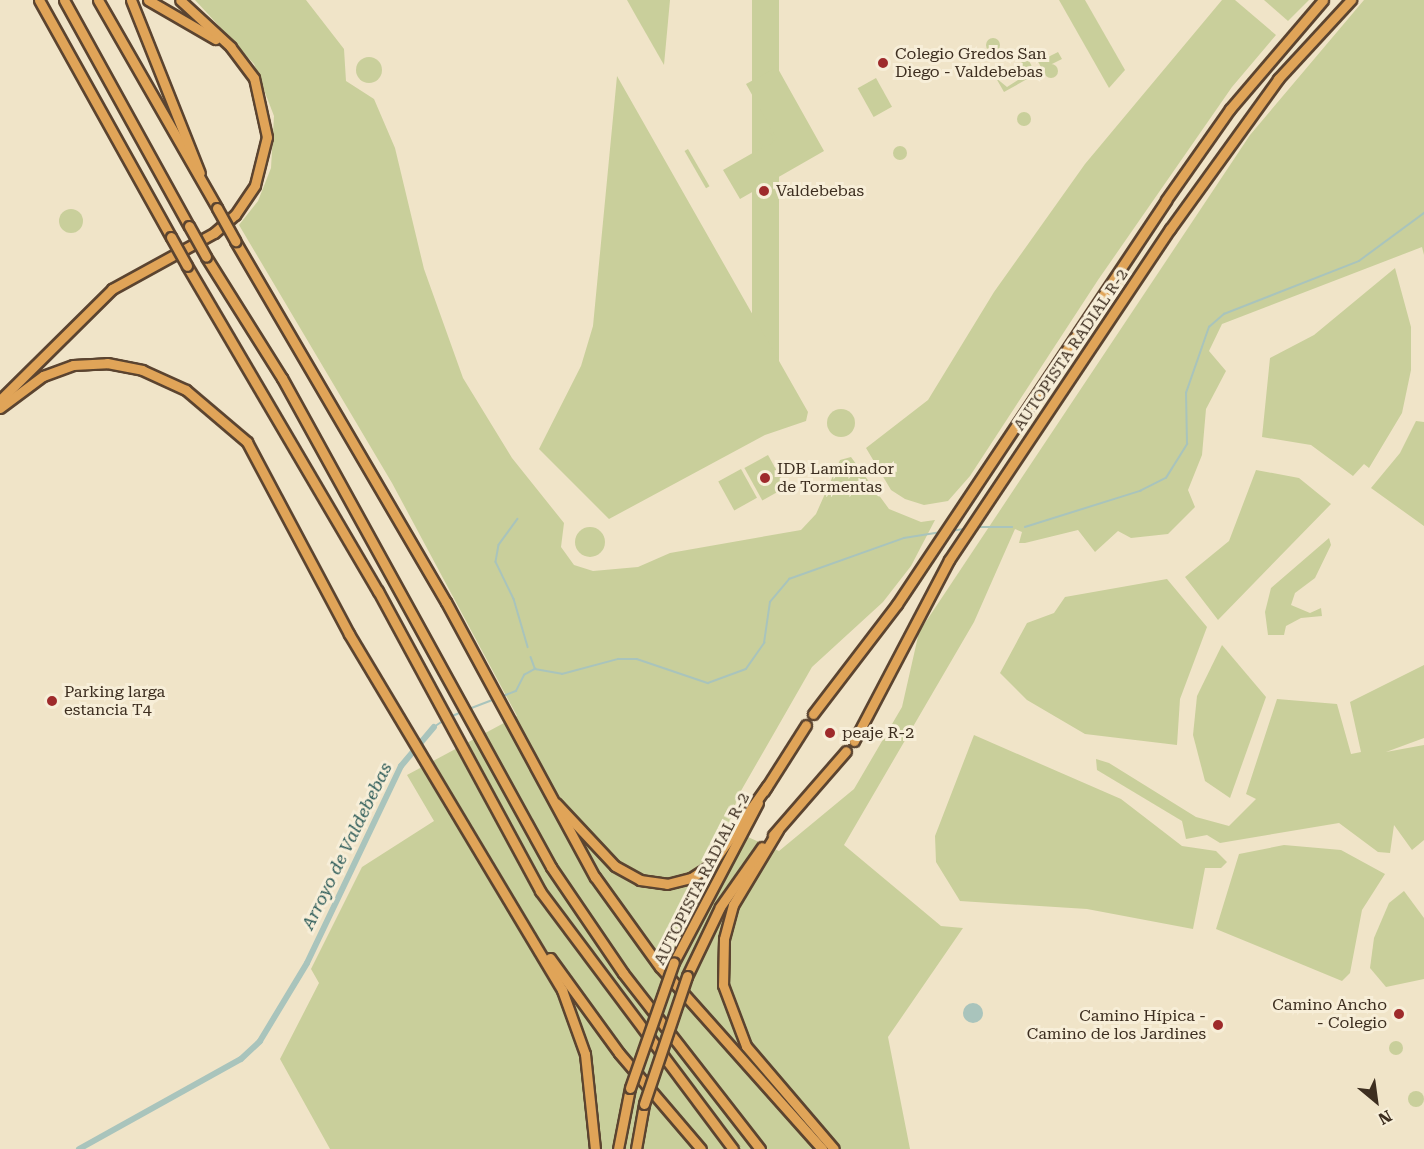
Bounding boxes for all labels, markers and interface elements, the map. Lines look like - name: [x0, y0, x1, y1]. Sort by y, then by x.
- place label: Colegio Gredos San Diego - Valdebebas: [895, 44, 1047, 82]
- marker: Colegio Gredos San Diego - Valdebebas: [876, 56, 890, 70]
- place label: Valdebebas: [776, 181, 864, 201]
- marker: Valdebebas: [757, 184, 771, 198]
- street label: AUTOPISTA RADIAL R-2: [1010, 266, 1132, 434]
- place label: IDB Laminador de Tormentas: [777, 459, 894, 497]
- marker: IDB Laminador de Tormentas: [758, 471, 772, 485]
- place label: Parking larga estancia T4: [64, 682, 165, 720]
- marker: Parking larga estancia T4: [45, 694, 59, 708]
- place label: peaje R-2: [842, 723, 914, 743]
- marker: peaje R-2: [823, 726, 837, 740]
- water label: Arroyo de Valdebebas: [297, 759, 397, 933]
- street label: AUTOPISTA RADIAL R-2: [650, 790, 754, 968]
- place label: Camino Ancho - Colegio: [1272, 995, 1387, 1033]
- place label: Camino Hípica - Camino de los Jardines: [1027, 1006, 1206, 1044]
- marker: Camino Ancho - Colegio: [1392, 1007, 1406, 1021]
- marker: Camino Hípica - Camino de los Jardines: [1211, 1018, 1225, 1032]
- north arrow: [1346, 1071, 1406, 1131]
- text: N: [1375, 1106, 1395, 1128]

